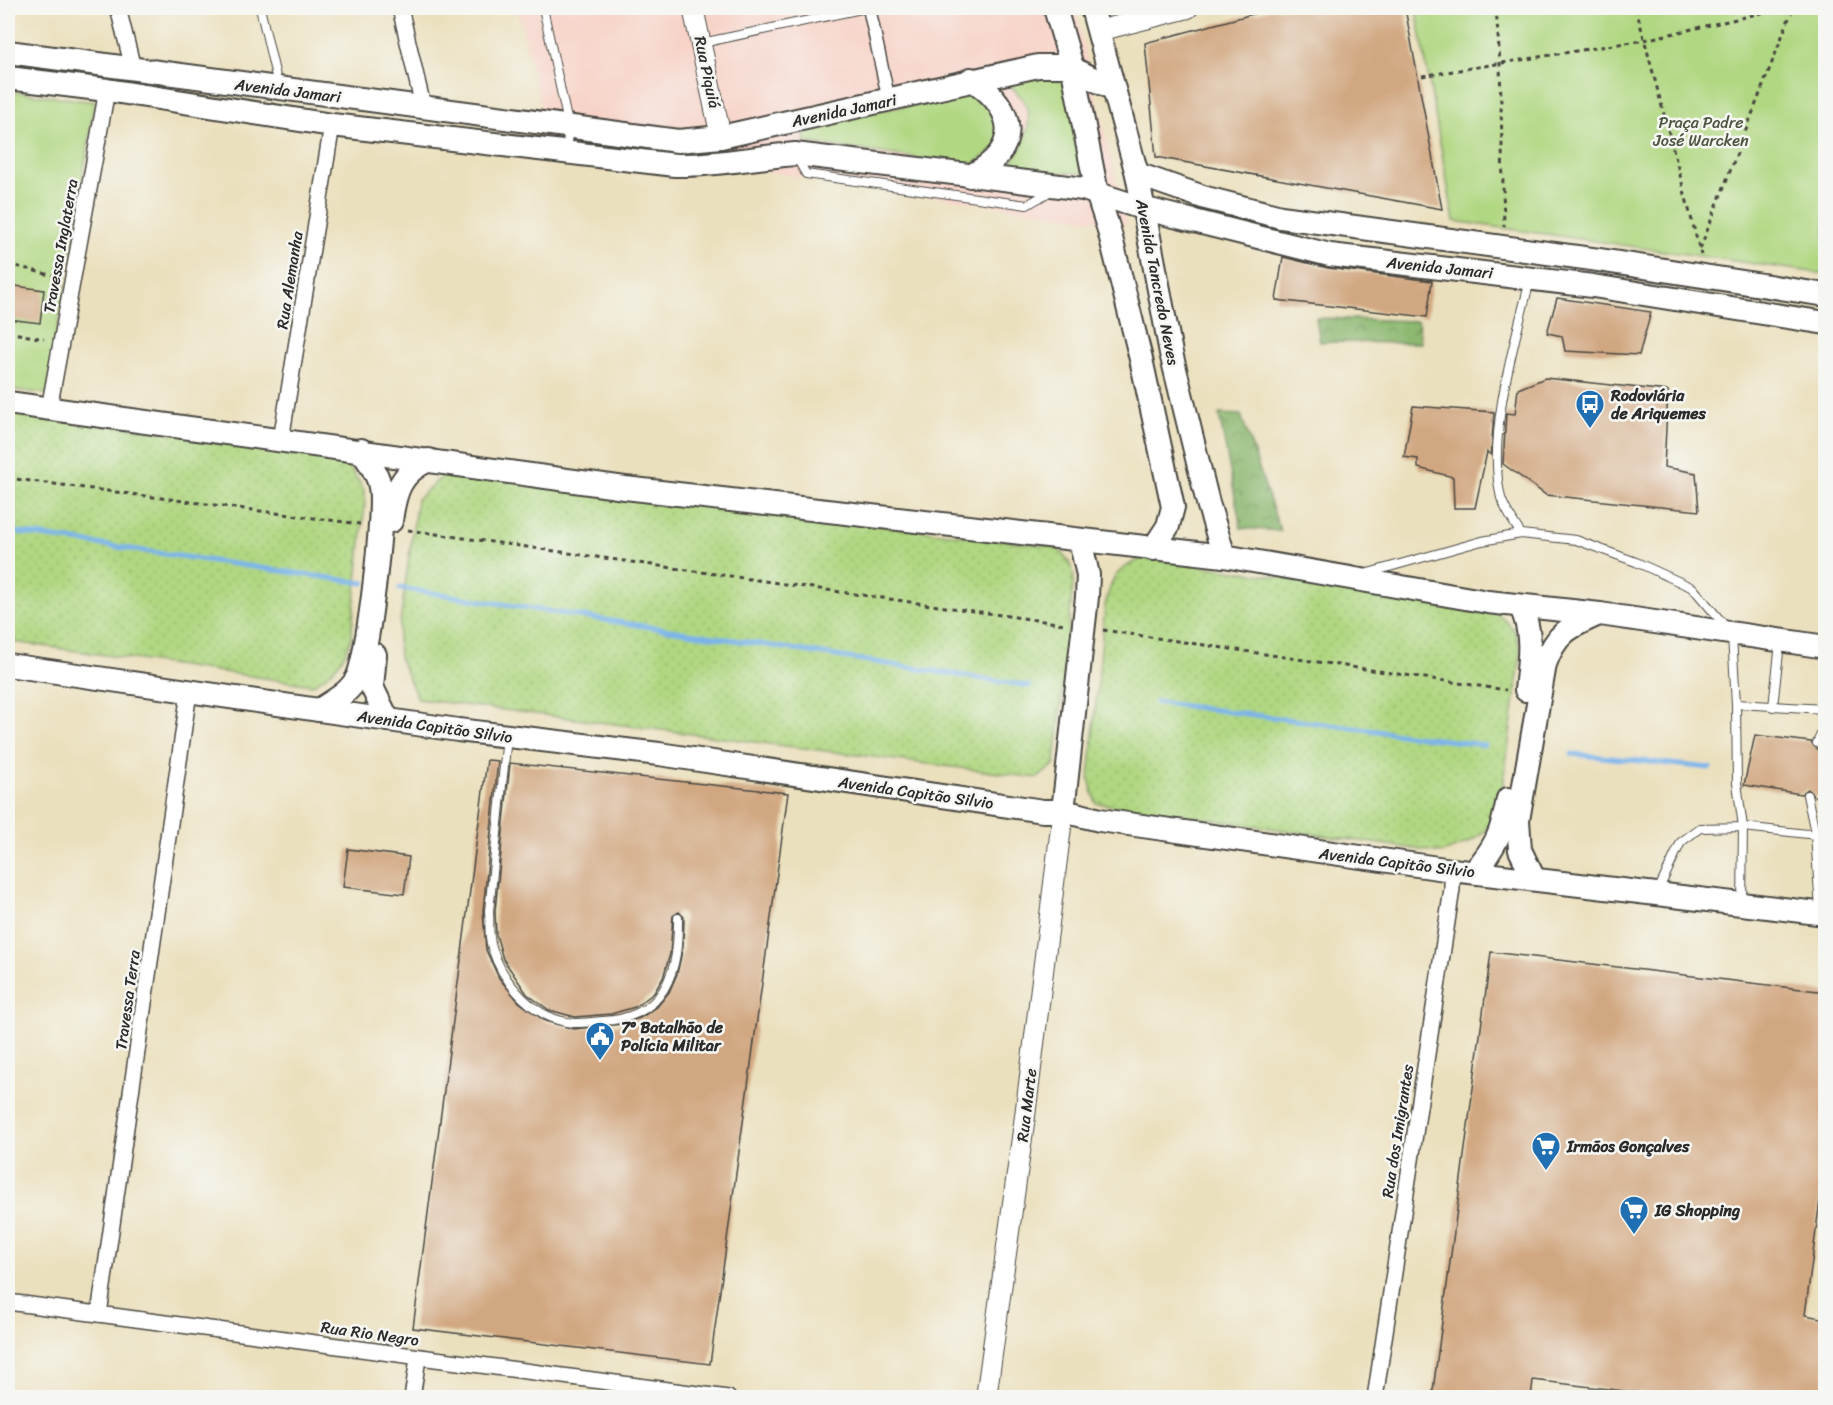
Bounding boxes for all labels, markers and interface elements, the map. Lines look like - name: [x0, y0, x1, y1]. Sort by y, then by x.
- street label: Rua Piquiá: [686, 33, 729, 111]
- street label: Avenida Jamari: [232, 69, 343, 111]
- street label: Avenida Jamari: [788, 85, 900, 136]
- park label: Praça Padre José Warcken: [1652, 108, 1749, 155]
- street label: Travessa Inglaterra: [34, 177, 87, 315]
- street label: Avenida Tancredo Neves: [1127, 196, 1188, 368]
- street label: Rua Alemanha: [267, 228, 312, 331]
- street label: Avenida Jamari: [1384, 247, 1495, 288]
- place label: Rodoviária de Ariquemes: [1610, 381, 1706, 428]
- bus stop icon: Rodoviária de Ariquemes: [1574, 388, 1606, 430]
- street label: Avenida Capitão Silvio: [354, 701, 515, 752]
- street label: Avenida Capitão Silvio: [835, 767, 996, 818]
- street label: Avenida Capitão Silvio: [1316, 838, 1477, 886]
- street label: Travessa Terra: [106, 947, 149, 1052]
- place label: 7º Batalhão de Polícia Militar: [621, 1013, 724, 1060]
- public building icon: 7º Batalhão de Polícia Militar: [584, 1020, 616, 1062]
- street label: Rua dos Imigrantes: [1373, 1062, 1422, 1200]
- street label: Rua Marte: [1008, 1067, 1045, 1144]
- supermarket icon: Irmãos Gonçalves: [1530, 1130, 1562, 1172]
- place label: Irmãos Gonçalves: [1566, 1132, 1690, 1161]
- supermarket icon: IG Shopping: [1618, 1194, 1650, 1236]
- place label: IG Shopping: [1654, 1196, 1741, 1225]
- street label: Rua Rio Negro: [319, 1312, 421, 1355]

